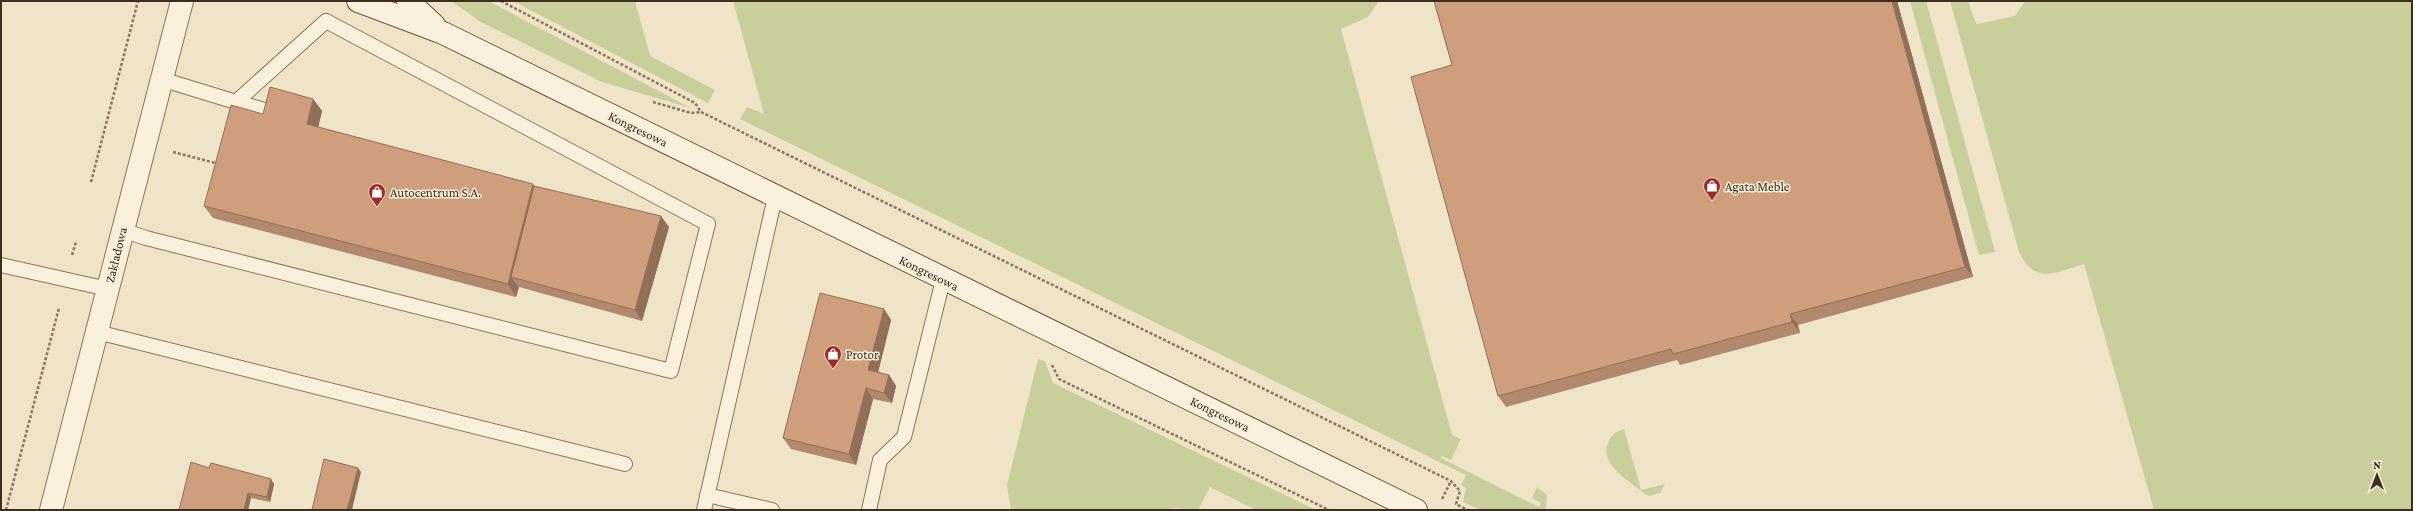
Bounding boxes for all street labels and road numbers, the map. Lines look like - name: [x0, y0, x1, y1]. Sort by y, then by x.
- street label: Kongresowa: [606, 108, 670, 150]
- street label: Zakładowa: [102, 225, 130, 285]
- street label: Kongresowa: [897, 252, 961, 294]
- street label: Kongresowa: [1188, 393, 1252, 435]

